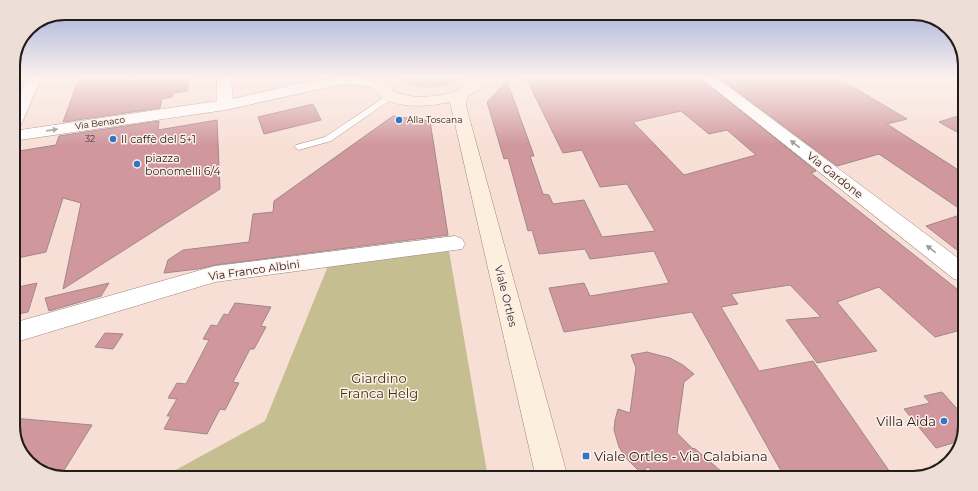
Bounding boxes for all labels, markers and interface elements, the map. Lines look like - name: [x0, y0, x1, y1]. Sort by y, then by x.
- street label: Via Benaco: [74, 113, 126, 131]
- place label: Alla Toscana: [407, 114, 462, 125]
- marker: Alla Toscana: [394, 115, 404, 125]
- one-way arrow: [46, 127, 58, 133]
- place label: Il caffè del 5+1: [121, 132, 196, 146]
- house number: 32: [85, 133, 95, 144]
- marker: Il caffè del 5+1: [108, 134, 118, 144]
- one-way arrow: [789, 140, 800, 149]
- street label: Via Gardone: [804, 149, 866, 202]
- place label: piazza bonomelli 6/4: [145, 151, 222, 178]
- marker: piazza bonomelli 6/4: [132, 159, 142, 169]
- one-way arrow: [926, 245, 937, 253]
- street label: Via Franco Albini: [207, 257, 301, 283]
- street label: Viale Ortles: [492, 264, 521, 329]
- park label: Giardino Franca Helg: [340, 370, 418, 401]
- place label: Villa Aida: [876, 413, 936, 429]
- marker: Villa Aida: [939, 416, 949, 426]
- place label: Viale Ortles - Via Calabiana: [594, 448, 768, 464]
- marker: Viale Ortles - Via Calabiana: [581, 451, 591, 461]

